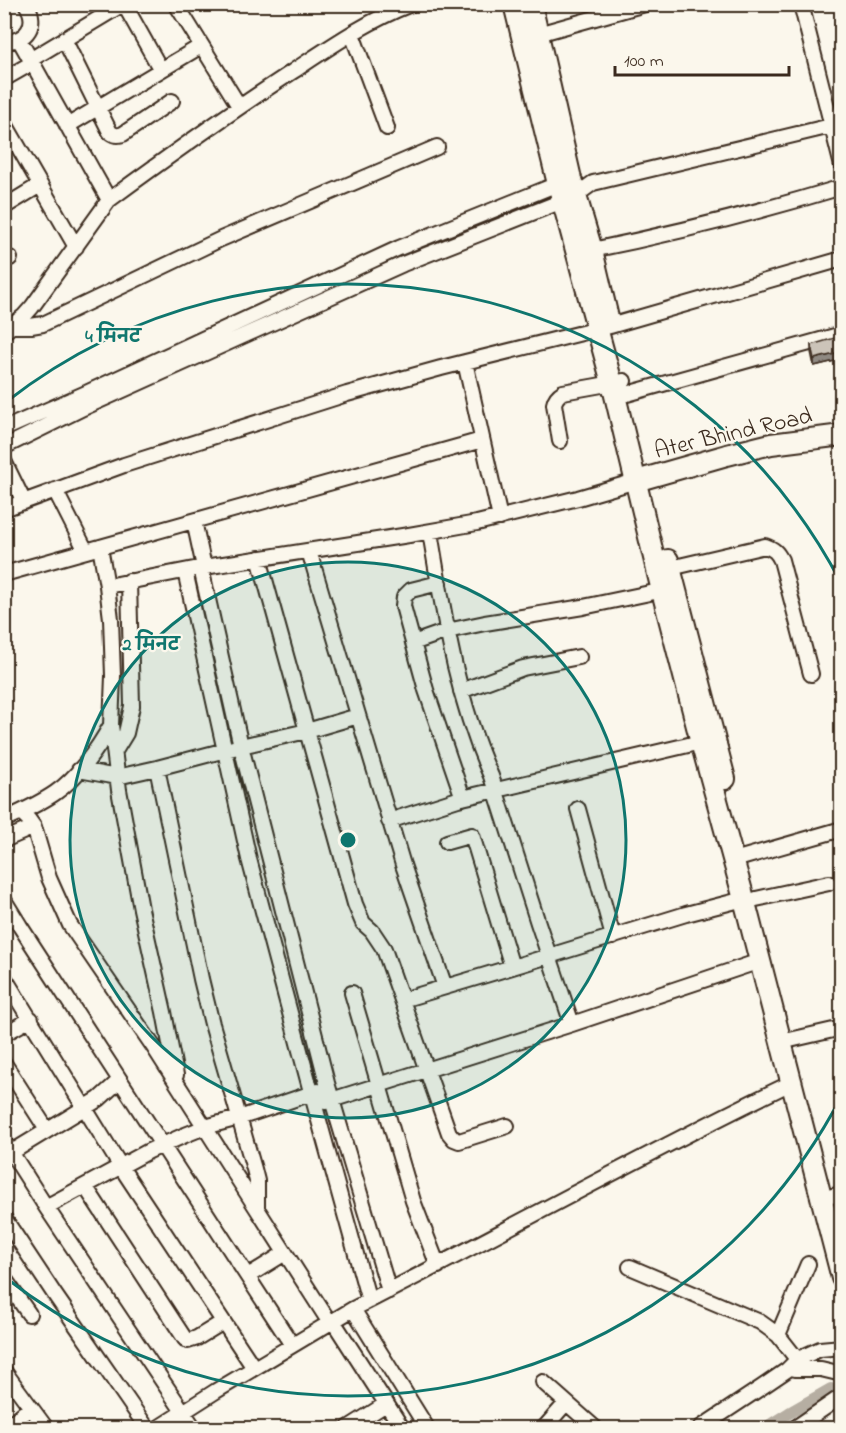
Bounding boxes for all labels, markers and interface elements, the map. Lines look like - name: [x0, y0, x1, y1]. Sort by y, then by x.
- scale bar: [615, 39, 789, 77]
- text: 100 m: [624, 49, 664, 75]
- text: 4 मिनट: [85, 321, 143, 351]
- street label: Ater Bhind Road: [651, 399, 816, 470]
- text: 2 मिनट: [121, 629, 182, 659]
- centre of rings: [338, 830, 358, 850]

